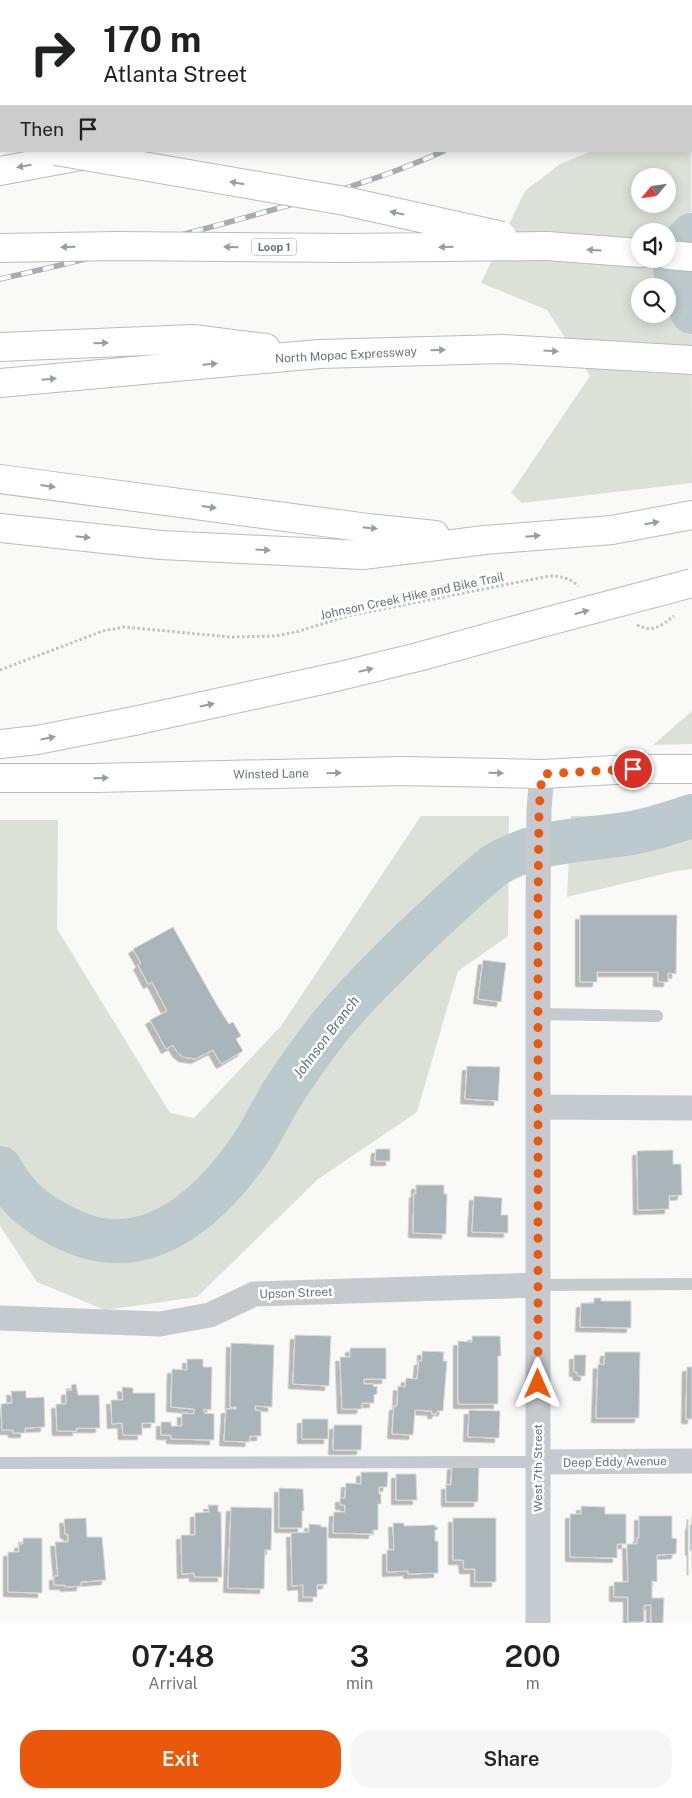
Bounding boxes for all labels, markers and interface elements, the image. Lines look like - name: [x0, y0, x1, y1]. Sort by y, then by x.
- text: 170 m: [103, 19, 201, 60]
- icon: right: [20, 20, 85, 85]
- text: Atlanta Street: [103, 61, 247, 87]
- icon: arrive: [74, 115, 102, 143]
- text: Then: [20, 118, 64, 140]
- one-way arrow: [16, 163, 32, 171]
- north arrow: [631, 168, 676, 212]
- map controls: [631, 168, 676, 323]
- one-way arrow: [229, 178, 245, 186]
- one-way arrow: [389, 209, 405, 217]
- button: sound: [631, 223, 676, 268]
- road number: Loop 1: [252, 238, 296, 256]
- one-way arrow: [60, 243, 76, 251]
- one-way arrow: [223, 243, 239, 251]
- one-way arrow: [438, 243, 454, 251]
- one-way arrow: [585, 245, 601, 253]
- button: search: [631, 278, 676, 323]
- one-way arrow: [93, 338, 109, 346]
- street label: North Mopac Expressway: [275, 344, 418, 366]
- one-way arrow: [430, 346, 446, 354]
- one-way arrow: [543, 348, 559, 356]
- one-way arrow: [203, 360, 219, 368]
- one-way arrow: [41, 375, 57, 383]
- one-way arrow: [41, 482, 57, 490]
- one-way arrow: [202, 503, 218, 511]
- one-way arrow: [644, 518, 660, 526]
- one-way arrow: [363, 524, 379, 532]
- one-way arrow: [525, 532, 541, 540]
- one-way arrow: [76, 533, 92, 541]
- one-way arrow: [255, 546, 271, 554]
- street label: Johnson Creek Hike and Bike Trail: [319, 570, 506, 622]
- one-way arrow: [574, 608, 589, 616]
- one-way arrow: [358, 666, 374, 674]
- one-way arrow: [200, 701, 215, 709]
- one-way arrow: [41, 733, 57, 741]
- pin: [612, 748, 654, 790]
- icon: arrive: [619, 755, 647, 783]
- street label: Winsted Lane: [233, 766, 309, 782]
- one-way arrow: [326, 768, 342, 776]
- one-way arrow: [488, 769, 504, 777]
- one-way arrow: [93, 773, 109, 781]
- water label: Johnson Branch: [290, 993, 362, 1081]
- street label: Upson Street: [259, 1285, 333, 1301]
- position arrow: [511, 1357, 563, 1409]
- street label: West 7th Street: [531, 1424, 545, 1512]
- street label: Deep Eddy Avenue: [563, 1454, 667, 1470]
- text: 07:48: [131, 1638, 215, 1674]
- text: 3: [350, 1638, 369, 1674]
- text: 200: [504, 1638, 561, 1674]
- text: Arrival: [148, 1674, 198, 1693]
- text: min: [346, 1674, 373, 1693]
- text: m: [526, 1674, 539, 1693]
- button: Exit: [20, 1730, 341, 1788]
- button: Share: [351, 1730, 672, 1788]

